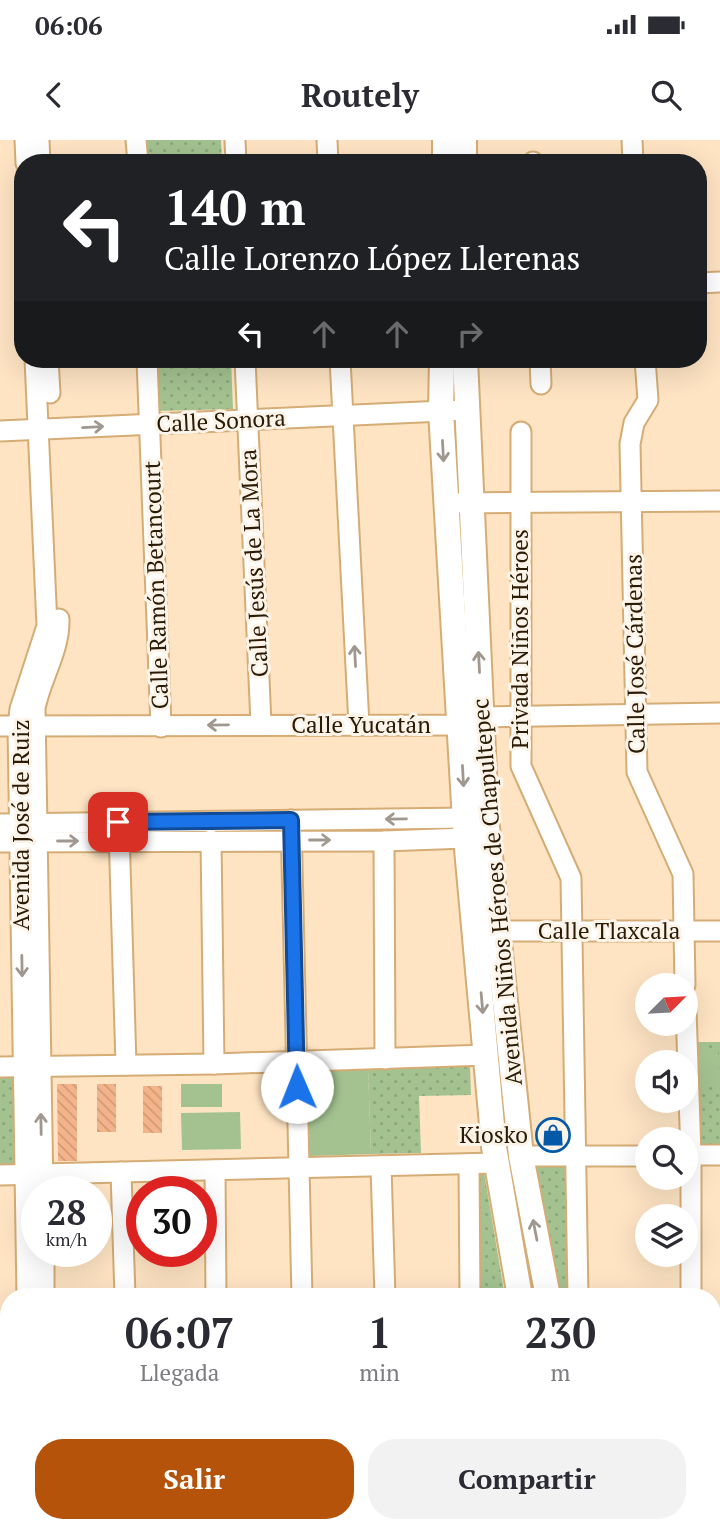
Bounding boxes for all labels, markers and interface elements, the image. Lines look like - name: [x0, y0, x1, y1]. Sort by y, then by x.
- text: 06:06: [35, 8, 103, 42]
- text: Routely: [301, 74, 419, 116]
- icon: back: [35, 76, 73, 114]
- icon: search: [647, 76, 685, 114]
- text: 140 m: [164, 174, 306, 239]
- icon: left: [49, 182, 140, 273]
- text: Calle Lorenzo López Llerenas: [164, 237, 580, 279]
- icon: left: [232, 315, 270, 353]
- icon: ahead: [305, 315, 343, 353]
- icon: ahead: [378, 315, 416, 353]
- icon: right: [451, 315, 489, 353]
- street label: Calle Sonora: [156, 402, 287, 439]
- one-way arrow: [81, 420, 104, 433]
- one-way arrow: [437, 440, 450, 463]
- street label: Calle Jesús de La Mora: [232, 448, 275, 678]
- street label: Calle Ramón Betancourt: [136, 460, 175, 710]
- street label: Privada Niños Héroes: [504, 529, 535, 749]
- street label: Calle José Cárdenas: [617, 554, 652, 754]
- one-way arrow: [349, 645, 362, 668]
- one-way arrow: [472, 651, 485, 674]
- street label: Avenida Niños Héroes de Chapultepec: [464, 697, 529, 1087]
- street label: Calle Yucatán: [291, 709, 431, 740]
- street label: Avenida José de Ruiz: [5, 719, 36, 931]
- one-way arrow: [207, 719, 230, 732]
- one-way arrow: [456, 765, 469, 788]
- pin: [88, 792, 148, 852]
- icon: arrive: [99, 803, 137, 841]
- one-way arrow: [385, 812, 408, 826]
- one-way arrow: [56, 834, 79, 848]
- one-way arrow: [308, 834, 331, 847]
- street label: Calle Tlaxcala: [538, 915, 681, 946]
- one-way arrow: [15, 954, 29, 977]
- north arrow: [635, 973, 698, 1036]
- map controls: [635, 973, 698, 1267]
- one-way arrow: [476, 991, 489, 1014]
- position arrow: [260, 1050, 334, 1124]
- button: sound: [635, 1050, 698, 1113]
- one-way arrow: [35, 1112, 48, 1135]
- shop icon: Kiosko: [534, 1116, 572, 1154]
- place label: Kiosko: [459, 1119, 528, 1150]
- button: search: [635, 1127, 698, 1190]
- speed limit sign: 30: [126, 1176, 217, 1267]
- text: 28: [47, 1189, 86, 1235]
- button: layers: [635, 1204, 698, 1267]
- one-way arrow: [528, 1219, 541, 1242]
- text: km/h: [46, 1227, 87, 1251]
- text: 06:07: [125, 1304, 234, 1360]
- text: 1: [368, 1304, 391, 1360]
- text: 230: [525, 1304, 596, 1360]
- text: Llegada: [140, 1357, 219, 1388]
- text: min: [359, 1357, 400, 1388]
- text: m: [550, 1357, 570, 1388]
- button: Salir: [35, 1439, 354, 1519]
- button: Compartir: [368, 1439, 686, 1519]

